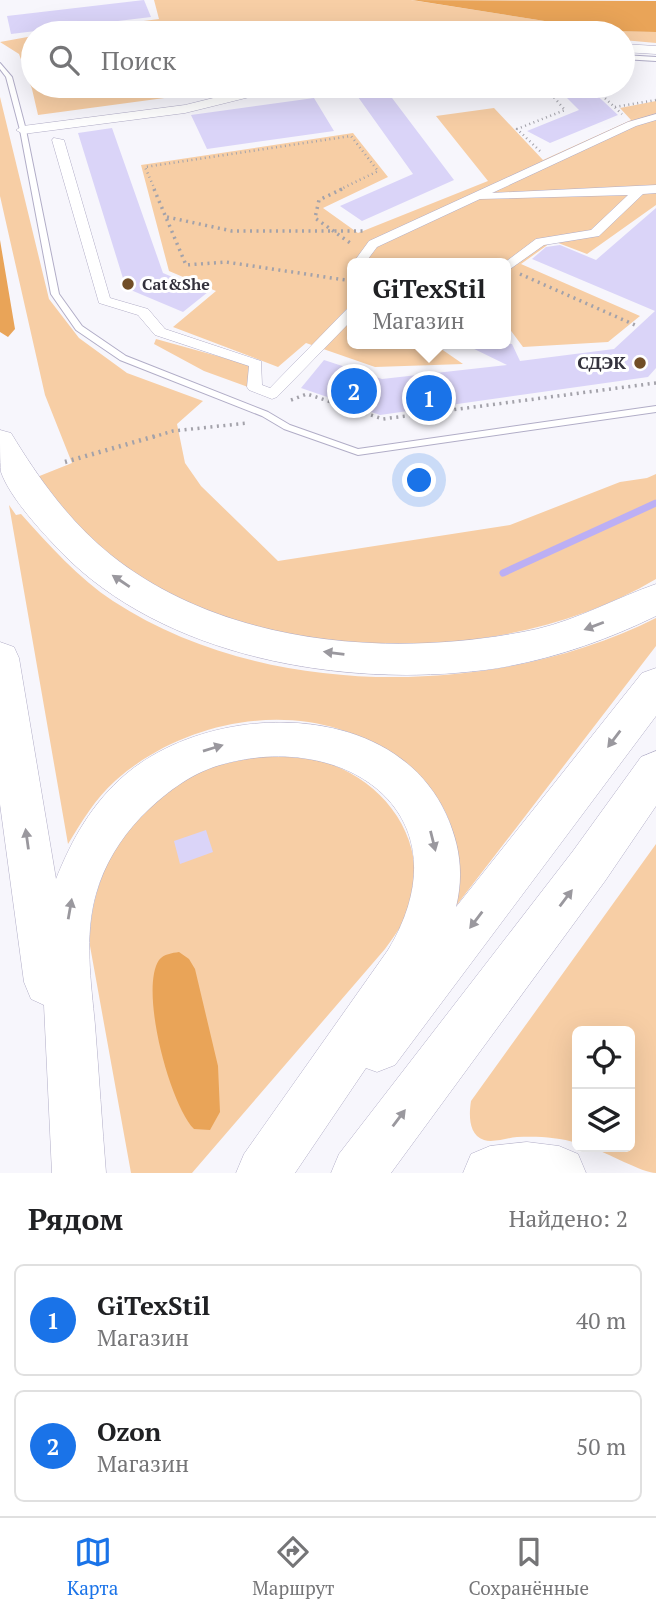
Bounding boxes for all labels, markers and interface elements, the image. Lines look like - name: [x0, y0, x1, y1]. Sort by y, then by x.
- search box: [21, 21, 635, 98]
- icon: search: [45, 41, 83, 79]
- text: Поиск: [101, 43, 176, 77]
- popup: [347, 258, 511, 349]
- text: GiTexStil: [372, 271, 486, 305]
- place label: Cat&She: [142, 273, 210, 295]
- marker: Cat&She: [120, 276, 136, 292]
- text: Магазин: [372, 305, 465, 336]
- place label: СДЭК: [577, 350, 626, 374]
- marker: СДЭК: [632, 355, 648, 371]
- pin: 2: [331, 365, 377, 417]
- pin: 1: [406, 372, 452, 424]
- your location: [402, 463, 436, 497]
- one-way arrow: [111, 575, 130, 588]
- one-way arrow: [583, 621, 604, 632]
- one-way arrow: [323, 648, 345, 659]
- one-way arrow: [607, 730, 622, 748]
- one-way arrow: [203, 742, 224, 753]
- one-way arrow: [21, 828, 32, 850]
- one-way arrow: [429, 831, 439, 852]
- one-way arrow: [558, 889, 573, 907]
- one-way arrow: [65, 898, 76, 920]
- one-way arrow: [470, 911, 484, 929]
- map controls: [572, 1026, 635, 1152]
- button: locate: [572, 1026, 635, 1089]
- button: layers: [572, 1089, 635, 1152]
- one-way arrow: [392, 1110, 407, 1128]
- text: Рядом: [28, 1199, 123, 1239]
- text: Найдено: 2: [509, 1203, 628, 1234]
- text: GiTexStil: [97, 1288, 210, 1322]
- text: 1: [47, 1305, 60, 1336]
- text: 40 m: [576, 1305, 626, 1336]
- text: Магазин: [97, 1322, 189, 1353]
- text: Ozon: [97, 1414, 161, 1448]
- text: 2: [47, 1431, 60, 1462]
- text: 50 m: [576, 1431, 626, 1462]
- text: Магазин: [97, 1448, 189, 1479]
- tab: Карта: [67, 1533, 118, 1600]
- tab: Маршрут: [252, 1533, 335, 1600]
- tab: Сохранённые: [469, 1533, 589, 1600]

